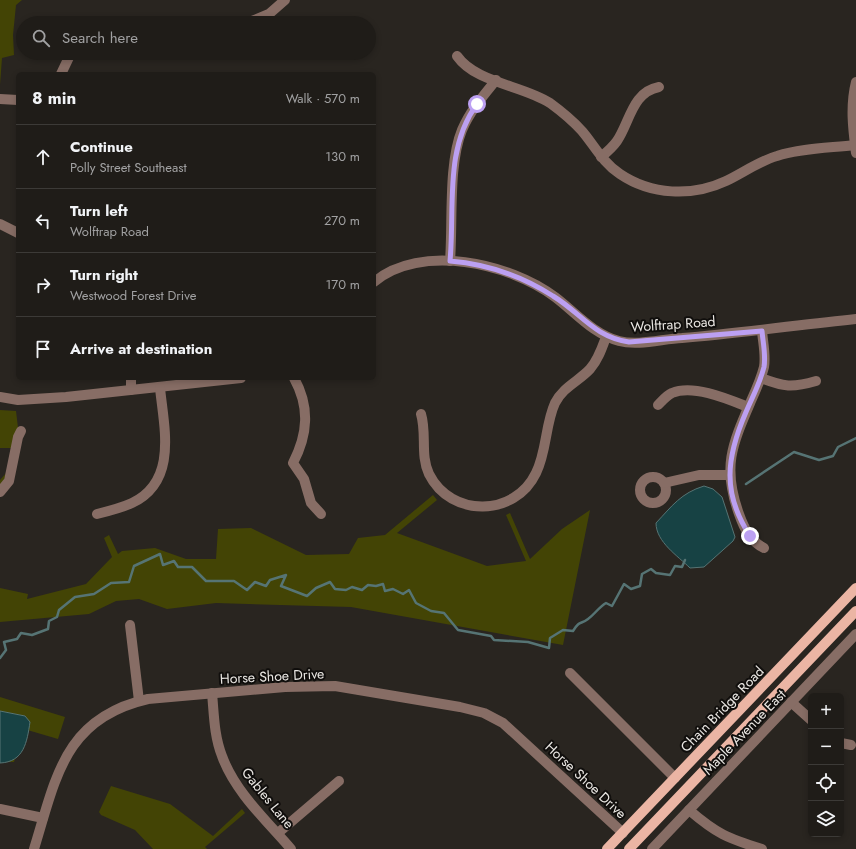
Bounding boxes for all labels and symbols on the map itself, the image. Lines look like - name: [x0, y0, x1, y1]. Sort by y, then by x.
- route start: [468, 95, 486, 113]
- street label: Wolftrap Road: [630, 311, 716, 337]
- route end: [741, 527, 759, 545]
- street label: Chain Bridge Road: [676, 662, 768, 756]
- street label: Horse Shoe Drive: [219, 663, 325, 689]
- street label: Maple Avenue East: [698, 684, 791, 779]
- street label: Horse Shoe Drive: [541, 737, 631, 823]
- street label: Gables Lane: [237, 763, 299, 833]

